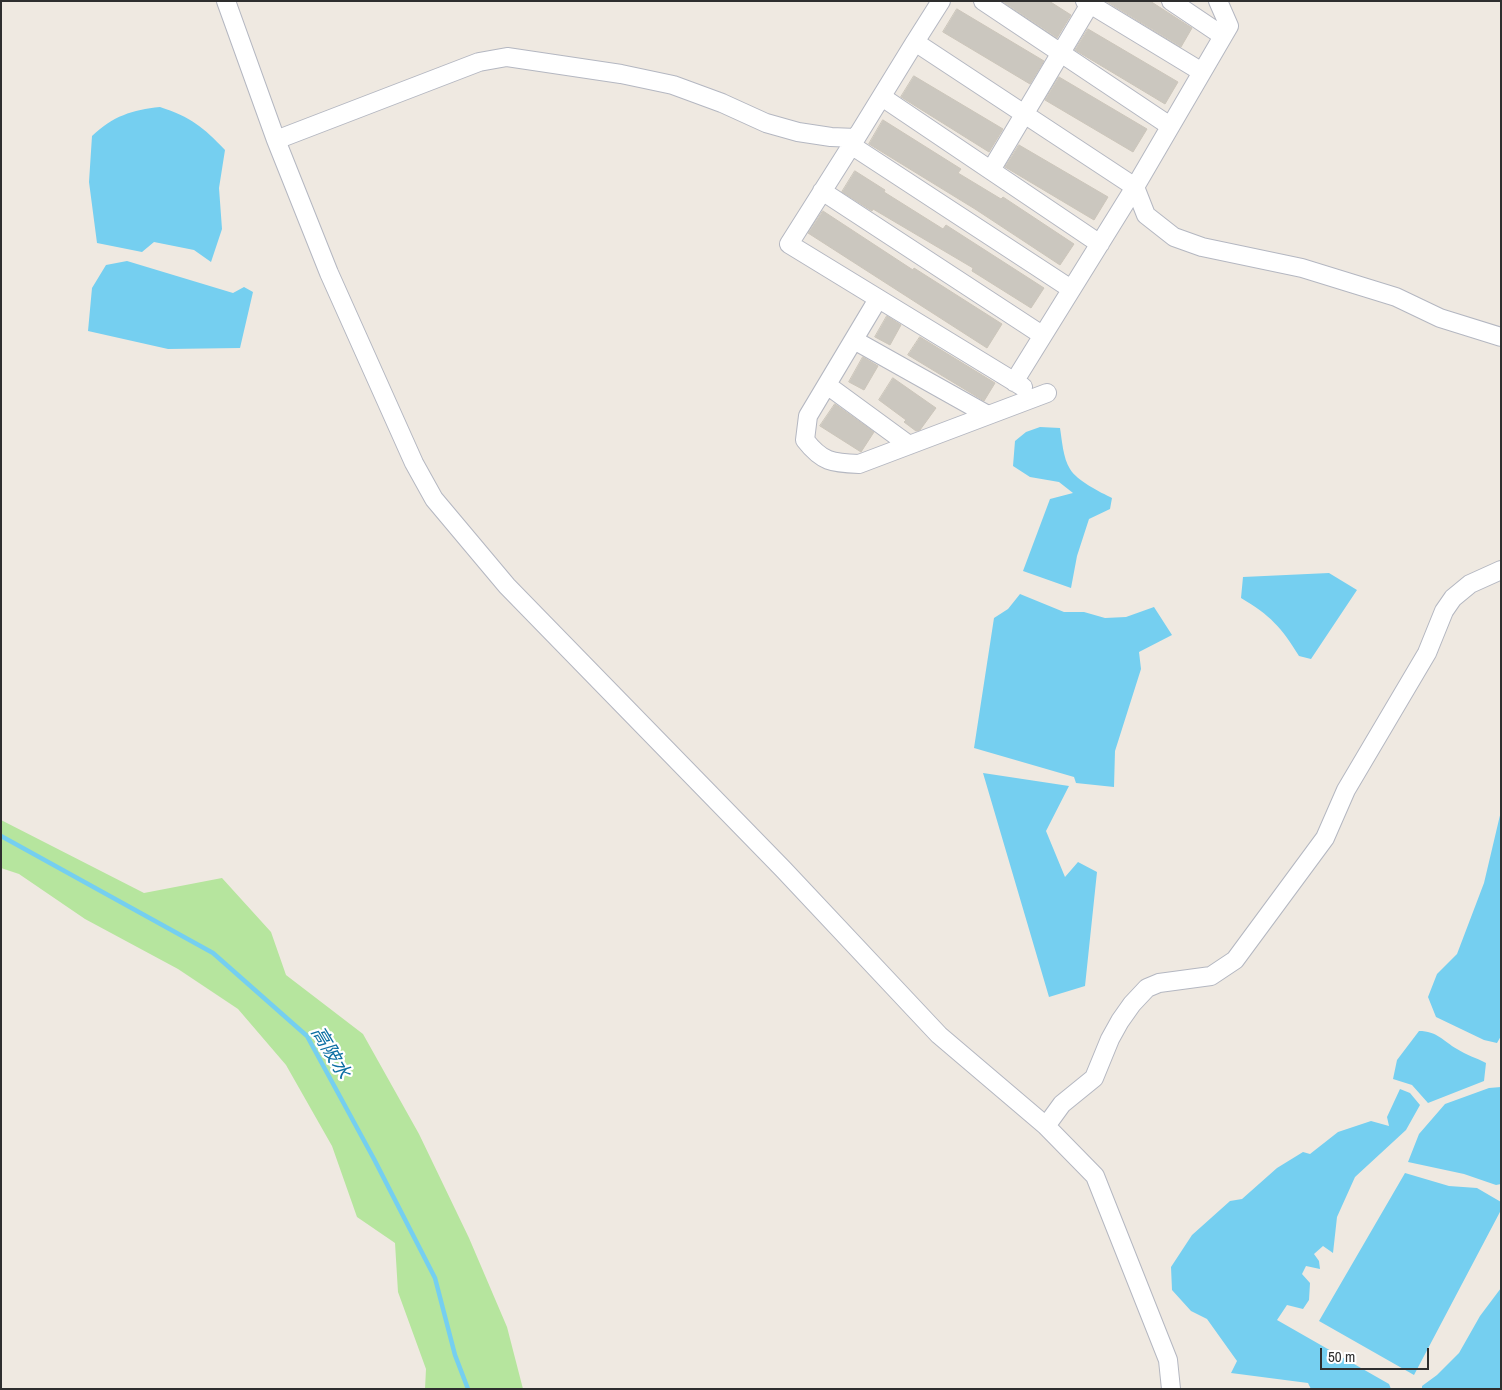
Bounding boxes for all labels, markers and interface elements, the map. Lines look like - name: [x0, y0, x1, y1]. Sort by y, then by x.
- water label: 高陂水: [306, 1023, 354, 1083]
- scale bar: [1322, 1338, 1431, 1370]
- text: 50 m: [1328, 1346, 1355, 1367]

